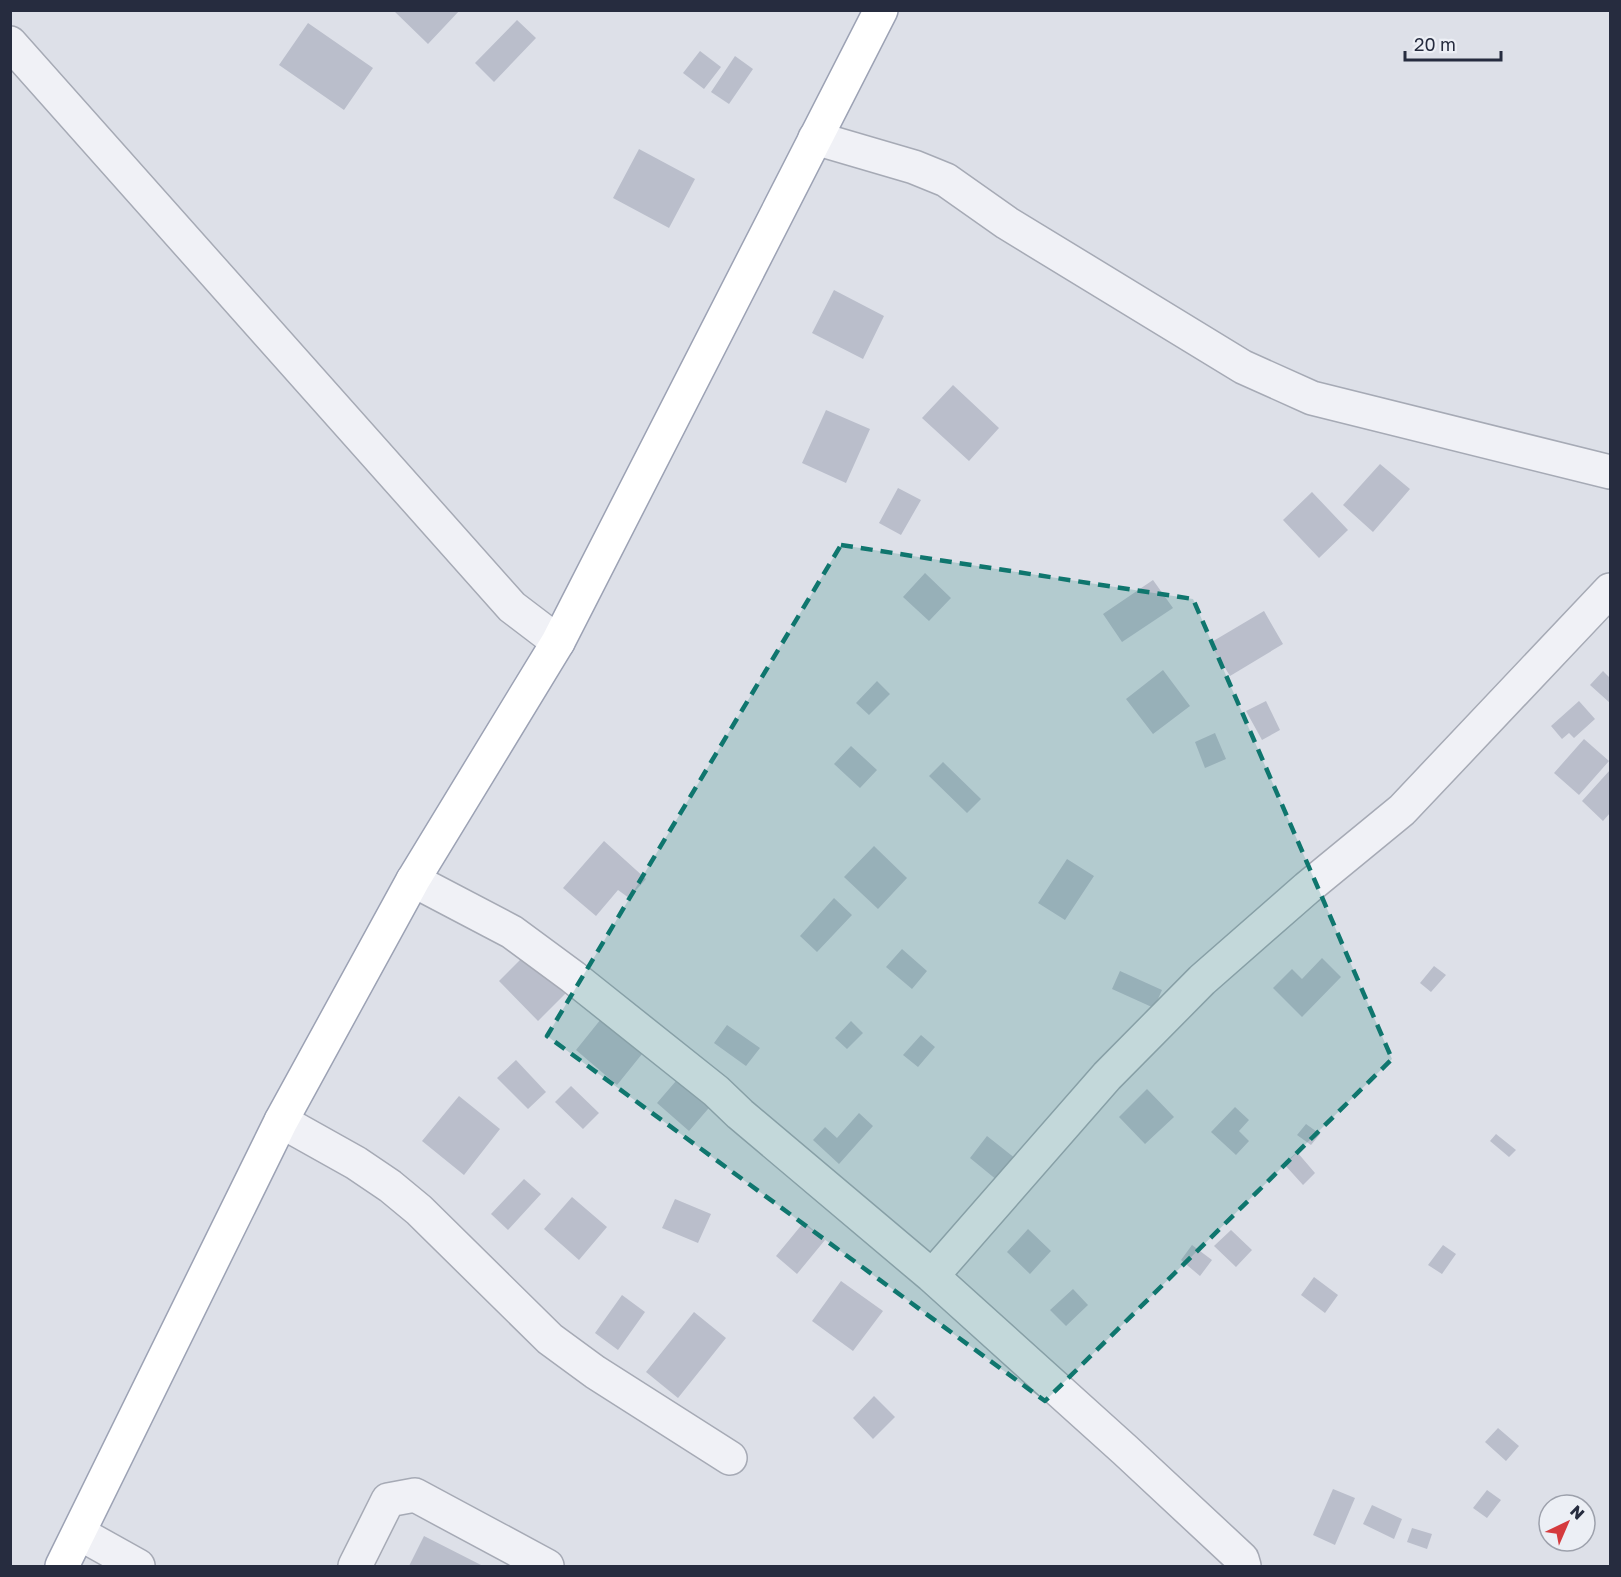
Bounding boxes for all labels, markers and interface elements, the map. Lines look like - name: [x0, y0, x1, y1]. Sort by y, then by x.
- scale bar: [1405, 24, 1501, 62]
- text: 20 m: [1414, 33, 1456, 55]
- north arrow: [1537, 1493, 1597, 1553]
- text: N: [1566, 1501, 1589, 1524]

